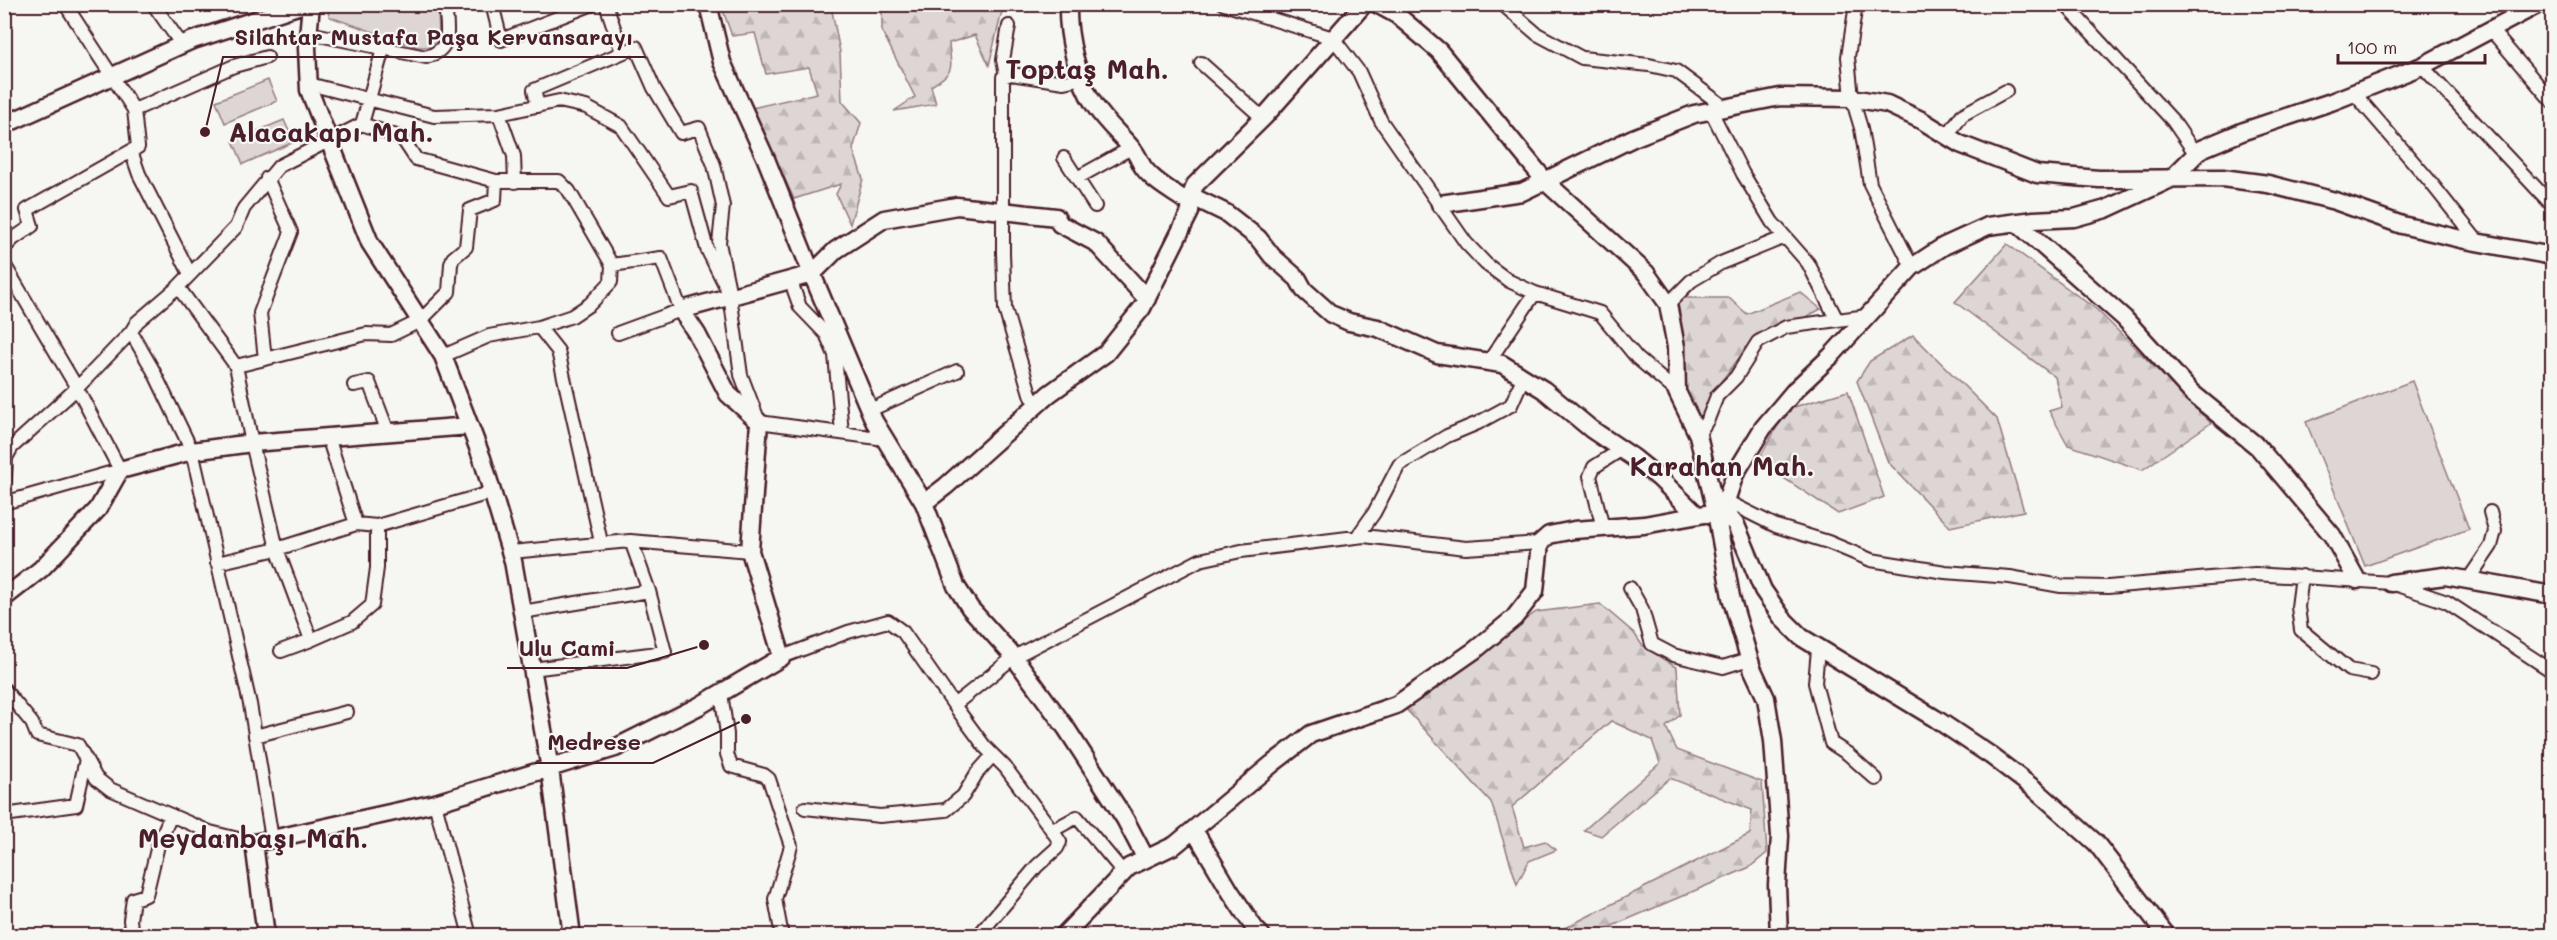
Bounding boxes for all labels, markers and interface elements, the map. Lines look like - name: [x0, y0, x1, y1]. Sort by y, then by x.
- callout: Silahtar Mustafa Paşa Kervansarayı: [223, 17, 646, 57]
- text: Silahtar Mustafa Paşa Kervansarayı: [234, 22, 634, 51]
- scale bar: [2338, 27, 2485, 65]
- text: 100 m: [2347, 35, 2397, 59]
- district label: Toptaş Mah.: [1005, 51, 1169, 87]
- district label: Alacakapı Mah.: [228, 114, 434, 149]
- district label: Karahan Mah.: [1630, 448, 1814, 483]
- callout: Ulu Cami: [507, 628, 627, 668]
- text: Ulu Cami: [519, 633, 615, 662]
- callout: Medrese: [535, 723, 653, 763]
- text: Medrese: [547, 727, 641, 756]
- district label: Meydanbaşı Mah.: [138, 820, 368, 856]

